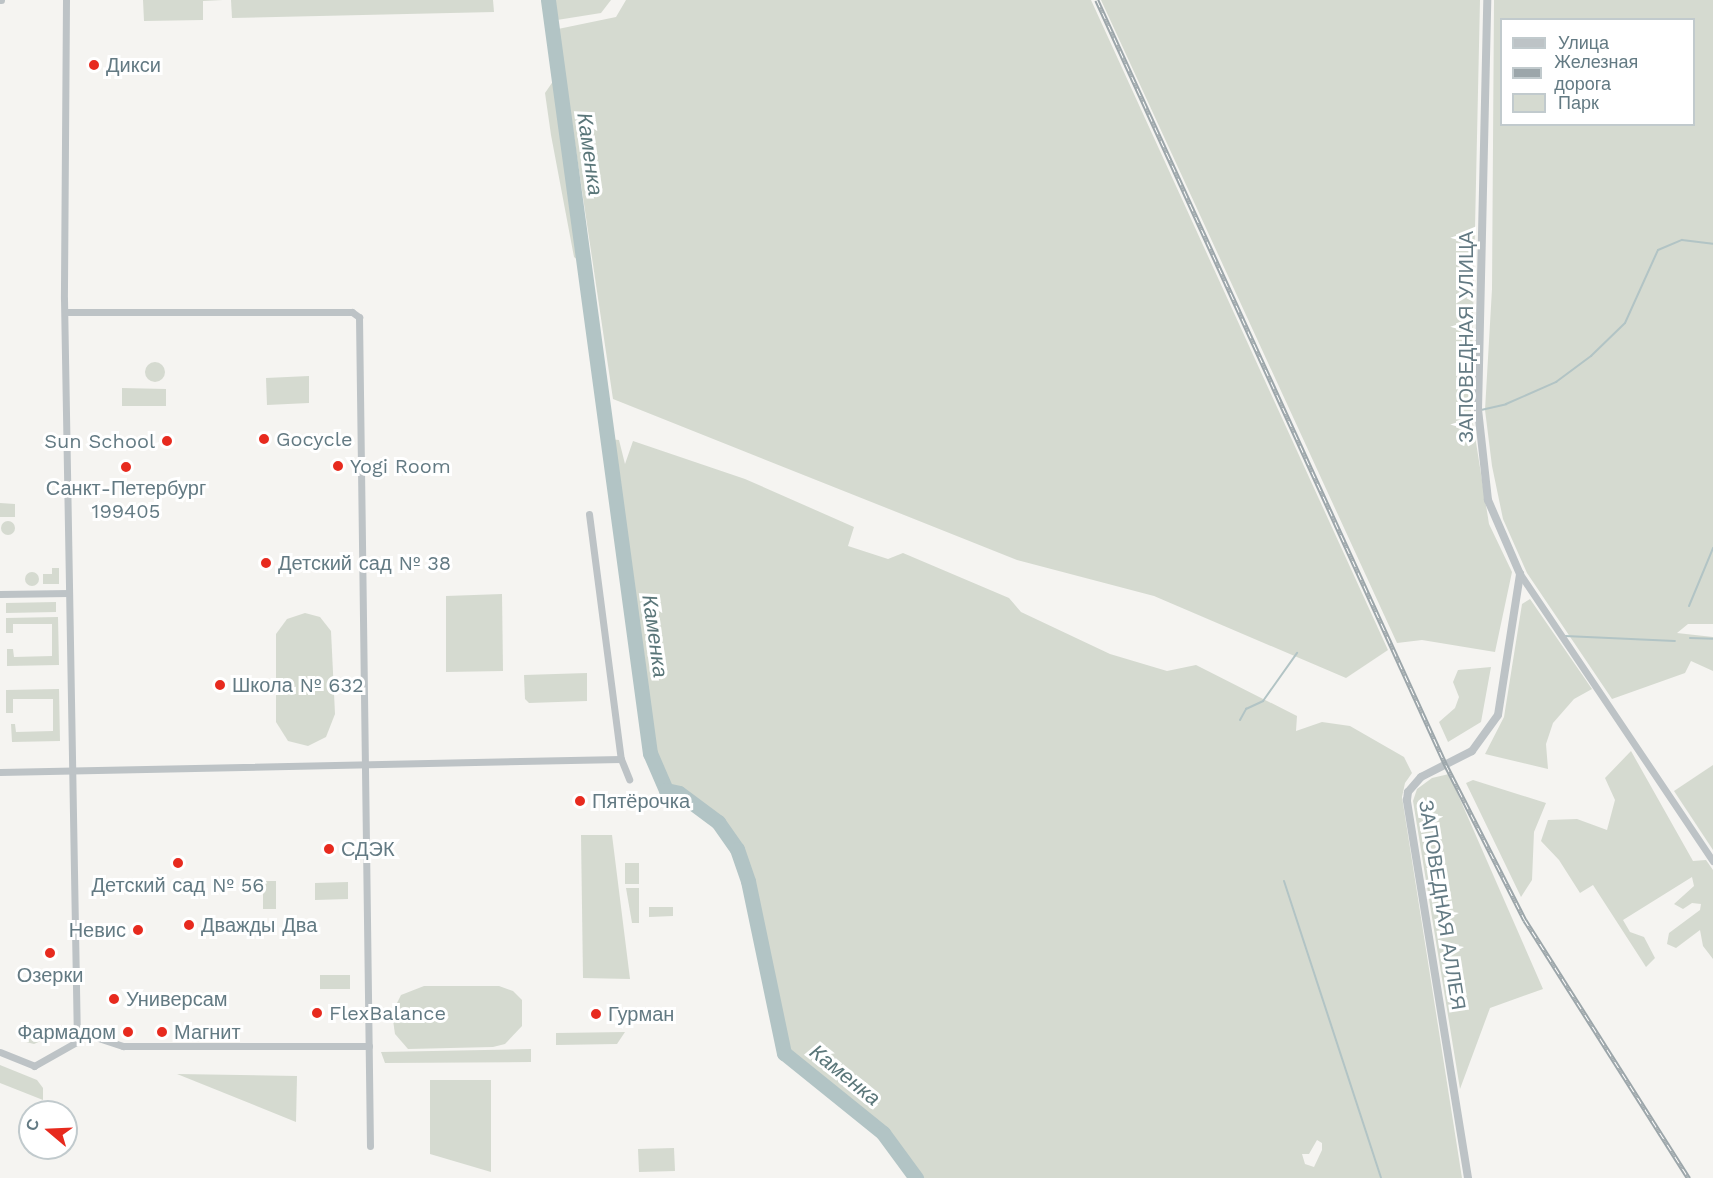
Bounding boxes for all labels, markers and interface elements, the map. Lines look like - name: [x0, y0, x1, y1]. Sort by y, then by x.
- legend: [1500, 18, 1695, 126]
- text: Улица: [1558, 32, 1609, 53]
- text: Железная дорога: [1554, 51, 1638, 94]
- place label: Дикси: [106, 53, 161, 77]
- marker: Дикси: [87, 58, 101, 72]
- text: Парк: [1558, 92, 1599, 113]
- water label: Каменка: [572, 111, 608, 197]
- street label: ЗАПОВЕДНАЯ УЛИЦА: [1454, 231, 1478, 443]
- place label: Gocycle: [276, 427, 352, 451]
- place label: Sun School: [44, 429, 155, 453]
- marker: Gocycle: [257, 432, 271, 446]
- marker: Sun School: [160, 434, 174, 448]
- place label: Yogi Room: [350, 454, 451, 478]
- marker: Yogi Room: [331, 459, 345, 473]
- marker: Санкт-Петербург 199405: [119, 460, 133, 474]
- place label: Санкт-Петербург 199405: [46, 476, 206, 523]
- place label: Детский сад № 38: [278, 551, 451, 575]
- marker: Детский сад № 38: [259, 556, 273, 570]
- water label: Каменка: [637, 593, 673, 679]
- place label: Школа № 632: [232, 673, 364, 697]
- marker: Школа № 632: [213, 678, 227, 692]
- place label: Пятёрочка: [592, 789, 690, 813]
- marker: Пятёрочка: [573, 794, 587, 808]
- street label: ЗАПОВЕДНАЯ АЛЛЕЯ: [1414, 798, 1470, 1012]
- place label: СДЭК: [341, 837, 395, 861]
- marker: СДЭК: [322, 842, 336, 856]
- marker: Детский сад № 56: [171, 856, 185, 870]
- place label: Детский сад № 56: [92, 873, 264, 897]
- place label: Дважды Два: [201, 913, 317, 937]
- place label: Невис: [69, 918, 126, 942]
- marker: Дважды Два: [182, 918, 196, 932]
- marker: Невис: [131, 923, 145, 937]
- marker: Озерки: [43, 946, 57, 960]
- place label: Озерки: [17, 963, 83, 987]
- place label: Универсам: [126, 987, 228, 1011]
- marker: Универсам: [107, 992, 121, 1006]
- place label: FlexBalance: [329, 1001, 446, 1025]
- place label: Гурман: [608, 1002, 674, 1026]
- marker: FlexBalance: [310, 1006, 324, 1020]
- marker: Гурман: [589, 1007, 603, 1021]
- place label: Фармадом: [17, 1020, 116, 1044]
- place label: Магнит: [174, 1020, 241, 1044]
- marker: Фармадом: [121, 1025, 135, 1039]
- marker: Магнит: [155, 1025, 169, 1039]
- water label: Каменка: [805, 1039, 885, 1111]
- north arrow: [18, 1100, 78, 1160]
- text: С: [22, 1116, 43, 1133]

